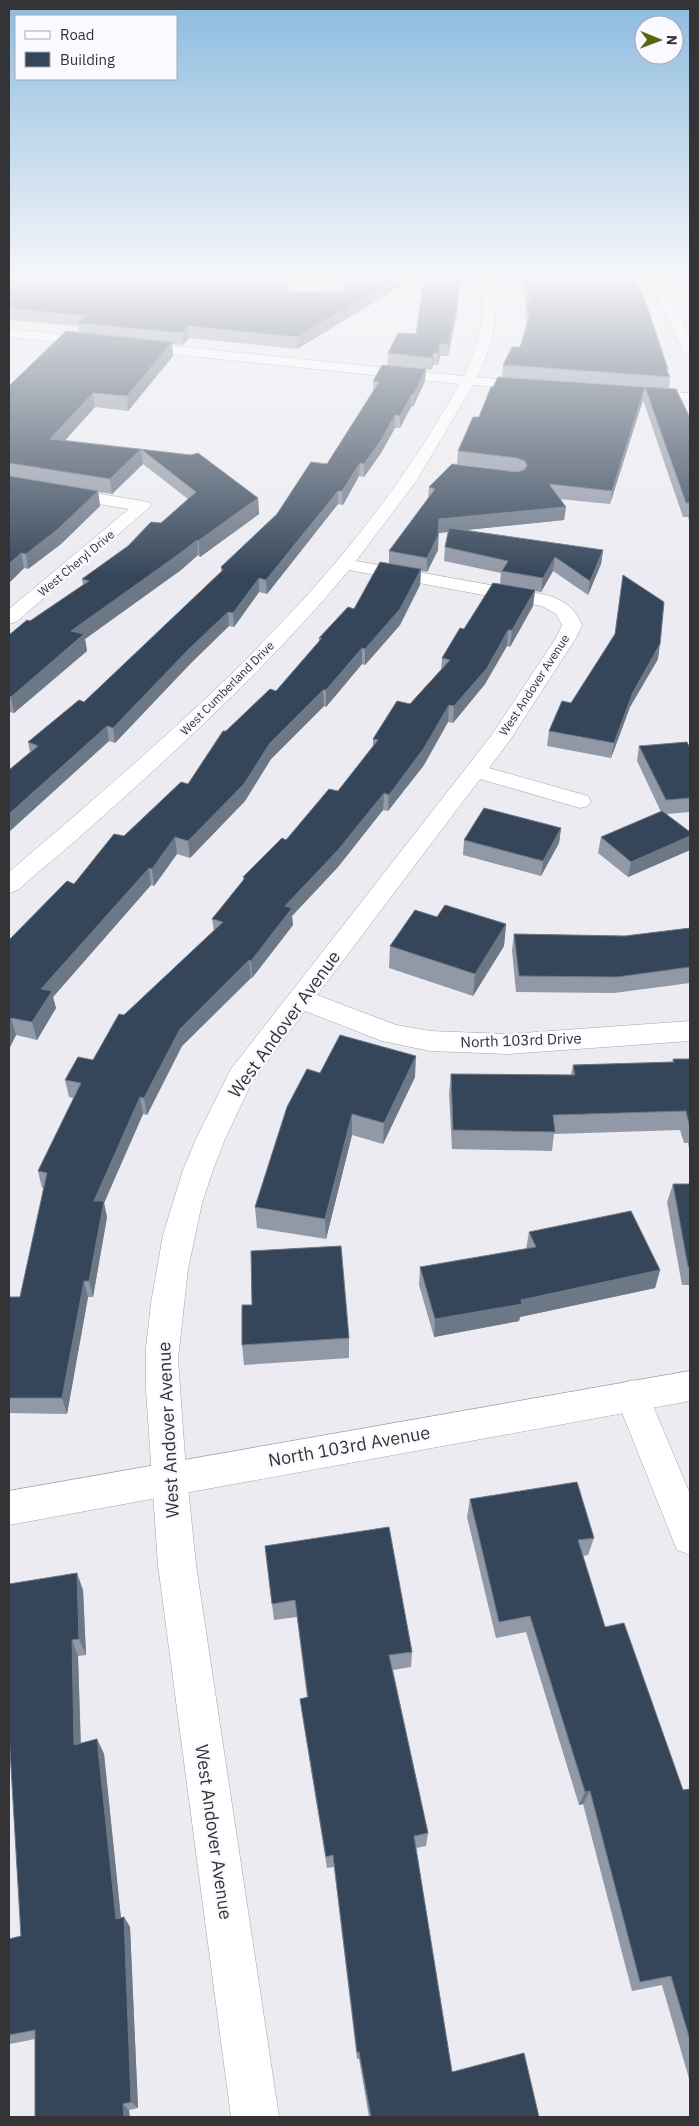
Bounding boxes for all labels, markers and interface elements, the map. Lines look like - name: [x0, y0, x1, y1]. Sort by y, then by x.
- legend: [15, 15, 178, 80]
- north arrow: [634, 15, 684, 65]
- text: Road: [60, 25, 95, 44]
- text: N: [663, 35, 681, 45]
- text: Building: [60, 50, 115, 69]
- street label: West Cheryl Drive: [35, 526, 118, 599]
- street label: West Andover Avenue: [496, 631, 573, 738]
- street label: West Cumberland Drive: [177, 638, 277, 738]
- street label: West Andover Avenue: [223, 946, 345, 1102]
- street label: North 103rd Drive: [460, 1028, 582, 1052]
- street label: West Andover Avenue: [152, 1341, 184, 1519]
- street label: North 103rd Avenue: [266, 1420, 432, 1472]
- street label: West Andover Avenue: [190, 1743, 238, 1921]

